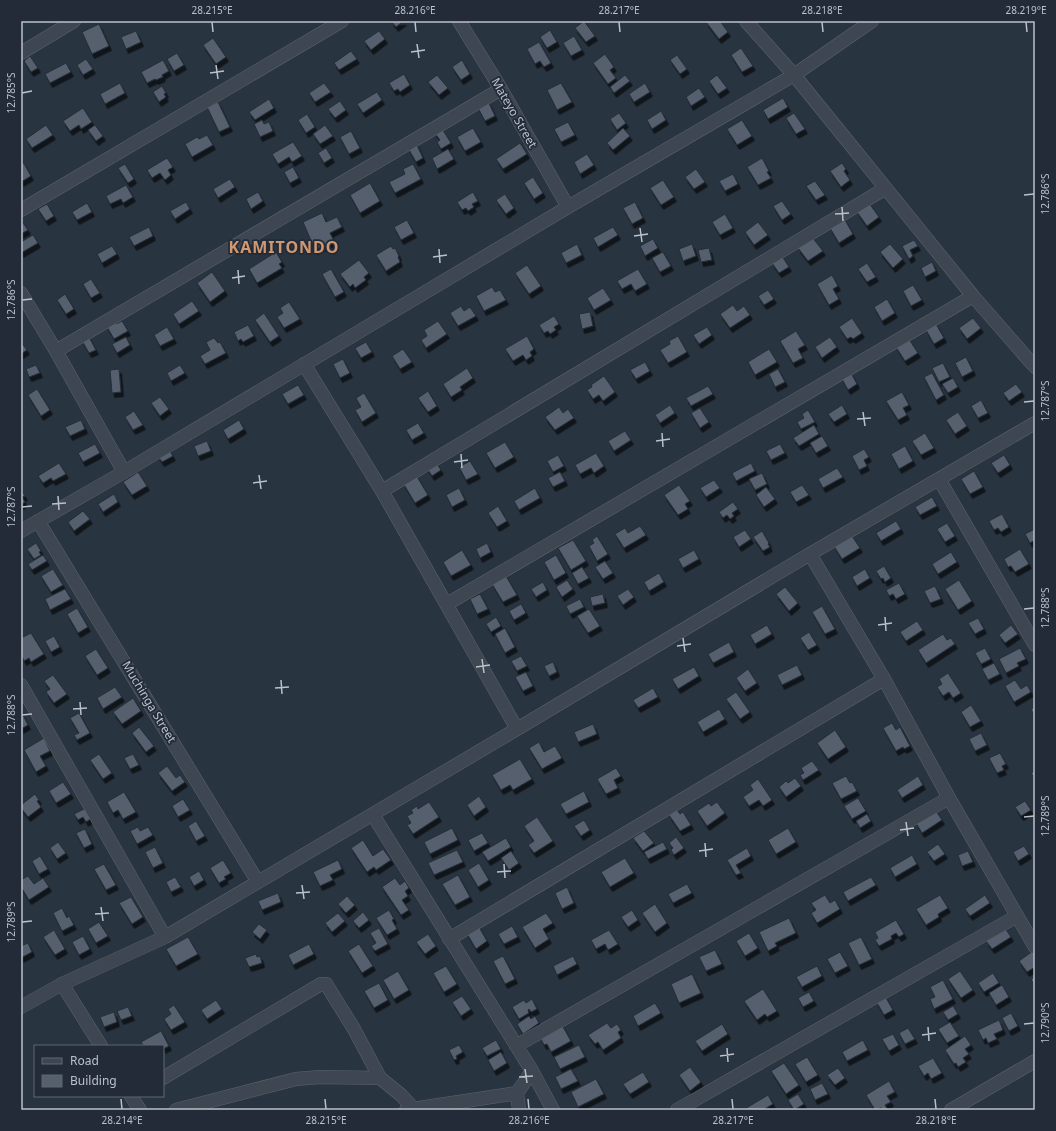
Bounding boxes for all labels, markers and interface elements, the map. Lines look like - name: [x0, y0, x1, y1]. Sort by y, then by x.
- text: 28.215°E: [191, 3, 233, 17]
- text: 28.216°E: [394, 3, 436, 17]
- text: 28.217°E: [598, 3, 640, 17]
- text: 28.218°E: [801, 3, 843, 17]
- text: 28.219°E: [1005, 3, 1047, 17]
- text: 12.785°S: [4, 72, 18, 114]
- street label: Mateyo Street: [487, 75, 542, 152]
- text: 12.786°S: [1038, 173, 1052, 215]
- district label: KAMITONDO: [229, 236, 339, 258]
- text: 12.786°S: [4, 279, 18, 321]
- text: 12.787°S: [1038, 380, 1052, 422]
- text: 12.787°S: [4, 486, 18, 528]
- text: 12.788°S: [1038, 587, 1052, 629]
- street label: Muchinga Street: [118, 658, 181, 746]
- text: 12.788°S: [4, 694, 18, 736]
- text: 12.789°S: [1038, 795, 1052, 837]
- text: 12.789°S: [4, 901, 18, 943]
- text: 12.790°S: [1038, 1002, 1052, 1044]
- legend: [34, 1045, 164, 1097]
- text: Road: [70, 1052, 99, 1069]
- text: Building: [70, 1072, 117, 1089]
- text: 28.214°E: [101, 1113, 143, 1127]
- text: 28.215°E: [305, 1113, 347, 1127]
- text: 28.216°E: [508, 1113, 550, 1127]
- text: 28.217°E: [712, 1113, 754, 1127]
- text: 28.218°E: [915, 1113, 957, 1127]

